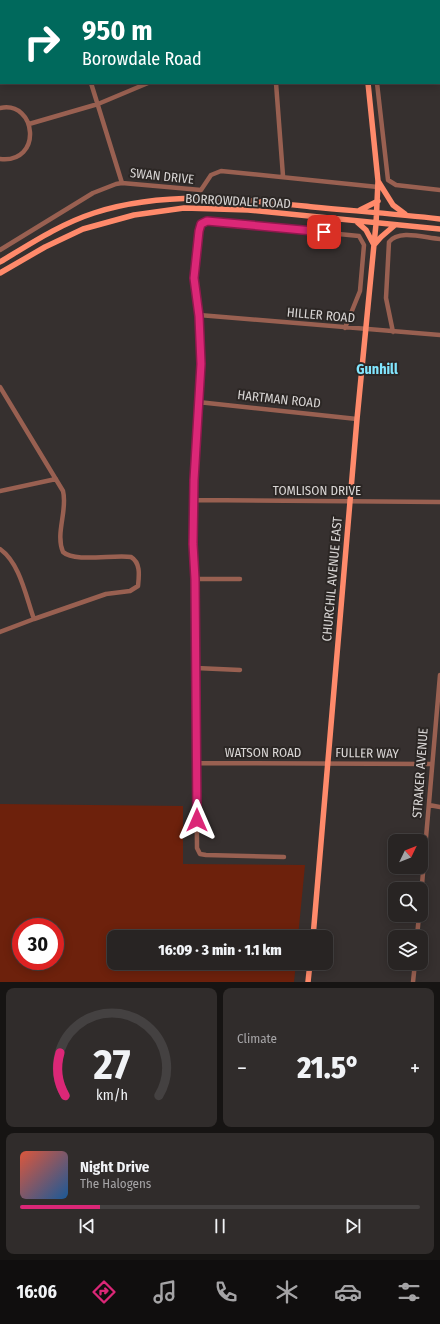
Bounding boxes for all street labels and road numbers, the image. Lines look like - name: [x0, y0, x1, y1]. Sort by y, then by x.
- street label: SWAN DRIVE: [129, 165, 195, 187]
- street label: BORROWDALE ROAD: [185, 191, 291, 211]
- street label: HILLER ROAD: [286, 305, 356, 325]
- street label: HARTMAN ROAD: [237, 387, 321, 411]
- street label: TOMLISON DRIVE: [273, 483, 361, 498]
- street label: CHURCHIL AVENUE EAST: [319, 516, 345, 642]
- street label: STRAKER AVENUE: [409, 727, 431, 819]
- street label: WATSON ROAD: [225, 745, 301, 760]
- street label: FULLER WAY: [335, 745, 399, 761]

